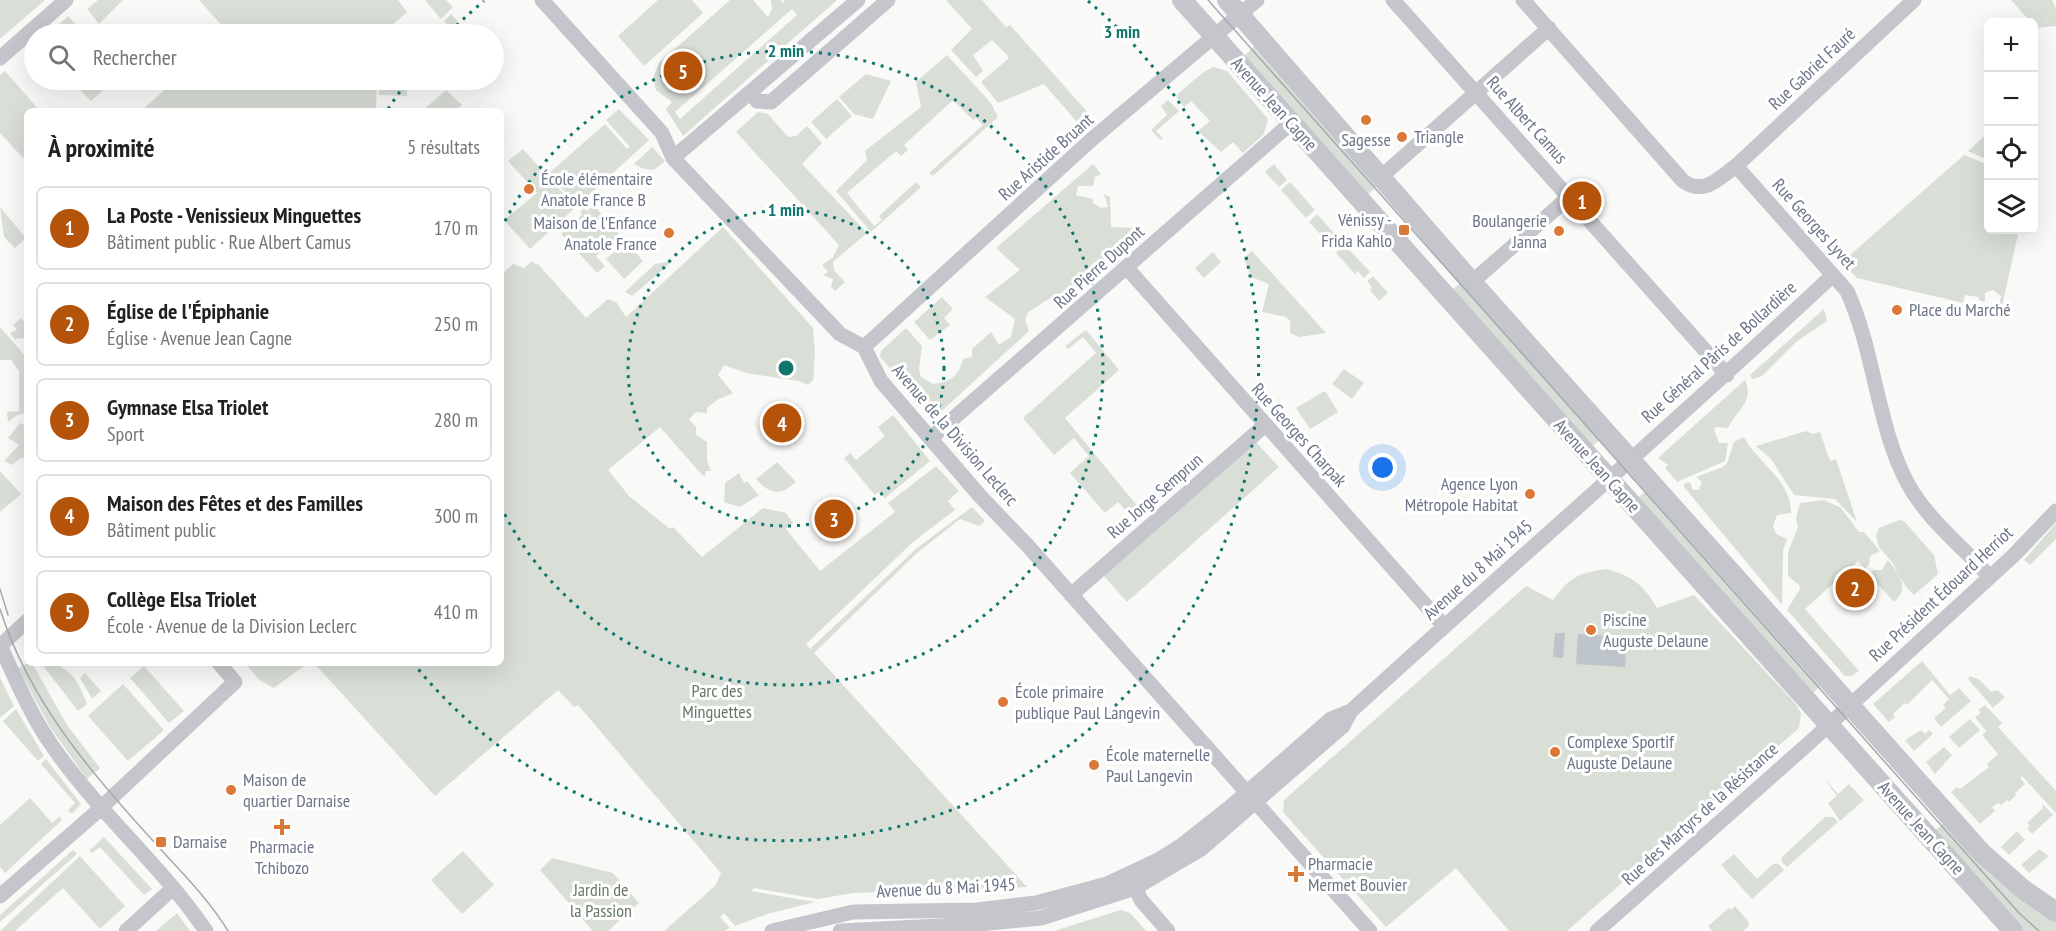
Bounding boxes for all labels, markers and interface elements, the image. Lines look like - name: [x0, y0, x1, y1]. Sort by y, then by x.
- map controls: [1984, 18, 2038, 234]
- button: +: [1984, 18, 2038, 72]
- text: 3 min: [1104, 20, 1140, 43]
- street label: Rue Gabriel Fauré: [1763, 22, 1860, 115]
- search box: [24, 24, 504, 90]
- text: 2 min: [768, 39, 804, 62]
- icon: search: [45, 41, 78, 74]
- text: Rechercher: [93, 43, 177, 71]
- pin: 5: [664, 48, 702, 94]
- street label: Avenue Jean Cagne: [1226, 52, 1323, 155]
- street label: Rue Albert Camus: [1482, 71, 1573, 168]
- button: −: [1984, 72, 2038, 126]
- street label: Rue Aristide Bruant: [993, 108, 1098, 205]
- marker: Sagesse: [1359, 113, 1373, 127]
- place label: Triangle: [1414, 125, 1464, 148]
- button: locate: [1984, 126, 2038, 180]
- place label: Sagesse: [1341, 128, 1391, 151]
- marker: Triangle: [1395, 130, 1409, 144]
- text: À proximité: [48, 131, 155, 164]
- text: 5 résultats: [407, 134, 480, 160]
- place label: École élémentaire Anatole France B: [541, 167, 653, 211]
- street label: Rue Georges Lyvet: [1768, 174, 1861, 274]
- pin: 1: [1562, 178, 1602, 224]
- button: layers: [1984, 180, 2038, 234]
- marker: École élémentaire Anatole France B: [522, 182, 536, 196]
- text: 1 min: [768, 198, 804, 221]
- text: La Poste - Venissieux Minguettes: [107, 201, 361, 229]
- place label: Vénissy - Frida Kahlo: [1321, 208, 1392, 252]
- place label: Boulangerie Janna: [1472, 209, 1547, 253]
- place label: Maison de l'Enfance Anatole France: [533, 211, 657, 255]
- text: 1: [65, 215, 74, 241]
- text: 170 m: [434, 215, 478, 241]
- street label: Rue Pierre Dupont: [1049, 220, 1149, 313]
- marker: Vénissy - Frida Kahlo: [1397, 223, 1411, 237]
- marker: Boulangerie Janna: [1552, 224, 1566, 238]
- marker: Maison de l'Enfance Anatole France: [662, 226, 676, 240]
- text: Bâtiment public · Rue Albert Camus: [107, 229, 351, 255]
- street label: Rue Général Pâris de Bollardière: [1636, 276, 1801, 427]
- text: Église de l'Épiphanie: [107, 297, 269, 325]
- place label: Place du Marché: [1909, 298, 2011, 321]
- marker: Place du Marché: [1890, 303, 1904, 317]
- text: 2: [65, 311, 74, 337]
- text: 250 m: [434, 311, 478, 337]
- text: Église · Avenue Jean Cagne: [107, 325, 292, 351]
- centre of rings: [776, 358, 796, 378]
- street label: Avenue de la Division Leclerc: [887, 359, 1024, 511]
- street label: Rue Georges Charpak: [1247, 378, 1352, 491]
- text: Gymnase Elsa Triolet: [107, 393, 268, 421]
- pin: 4: [762, 400, 802, 446]
- text: 3: [65, 407, 74, 433]
- text: 280 m: [434, 407, 478, 433]
- street label: Avenue Jean Cagne: [1549, 414, 1646, 517]
- text: Sport: [107, 421, 144, 447]
- street label: Rue Jorge Semprun: [1102, 448, 1207, 543]
- your location: [1368, 453, 1397, 482]
- place label: Agence Lyon Métropole Habitat: [1405, 472, 1518, 516]
- marker: Agence Lyon Métropole Habitat: [1523, 487, 1537, 501]
- text: Maison des Fêtes et des Familles: [107, 489, 363, 517]
- pin: 3: [814, 496, 854, 542]
- text: 4: [65, 503, 74, 529]
- text: 300 m: [434, 503, 478, 529]
- street label: Avenue du 8 Mai 1945: [1418, 514, 1537, 625]
- text: Bâtiment public: [107, 517, 216, 543]
- street label: Rue Président Édouard Herriot: [1864, 521, 2017, 666]
- pin: 2: [1836, 566, 1874, 610]
- text: Collège Elsa Triolet: [107, 585, 256, 613]
- text: 5: [65, 599, 74, 625]
- text: 410 m: [434, 599, 478, 625]
- place label: Piscine Auguste Delaune: [1603, 608, 1708, 652]
- text: École · Avenue de la Division Leclerc: [107, 613, 357, 639]
- marker: Piscine Auguste Delaune: [1584, 623, 1598, 637]
- park label: Parc des Minguettes: [682, 679, 752, 723]
- place label: École primaire publique Paul Langevin: [1015, 680, 1160, 724]
- marker: École primaire publique Paul Langevin: [996, 695, 1010, 709]
- place label: Complexe Sportif Auguste Delaune: [1567, 730, 1675, 774]
- street label: Rue des Martyrs de la Résistance: [1617, 737, 1783, 890]
- place label: École maternelle Paul Langevin: [1106, 743, 1210, 787]
- marker: Complexe Sportif Auguste Delaune: [1548, 745, 1562, 759]
- marker: École maternelle Paul Langevin: [1087, 758, 1101, 772]
- place label: Maison de quartier Darnaise: [243, 768, 350, 812]
- street label: Avenue Jean Cagne: [1873, 776, 1970, 879]
- marker: Maison de quartier Darnaise: [224, 783, 238, 797]
- marker: Pharmacie Tchibozo: [275, 820, 289, 834]
- place label: Darnaise: [173, 830, 227, 853]
- marker: Darnaise: [154, 835, 168, 849]
- place label: Pharmacie Tchibozo: [250, 835, 314, 879]
- place label: Pharmacie Mermet Bouvier: [1308, 852, 1407, 896]
- marker: Pharmacie Mermet Bouvier: [1289, 867, 1303, 881]
- street label: Avenue du 8 Mai 1945: [876, 872, 1016, 903]
- park label: Jardin de la Passion: [570, 878, 632, 922]

